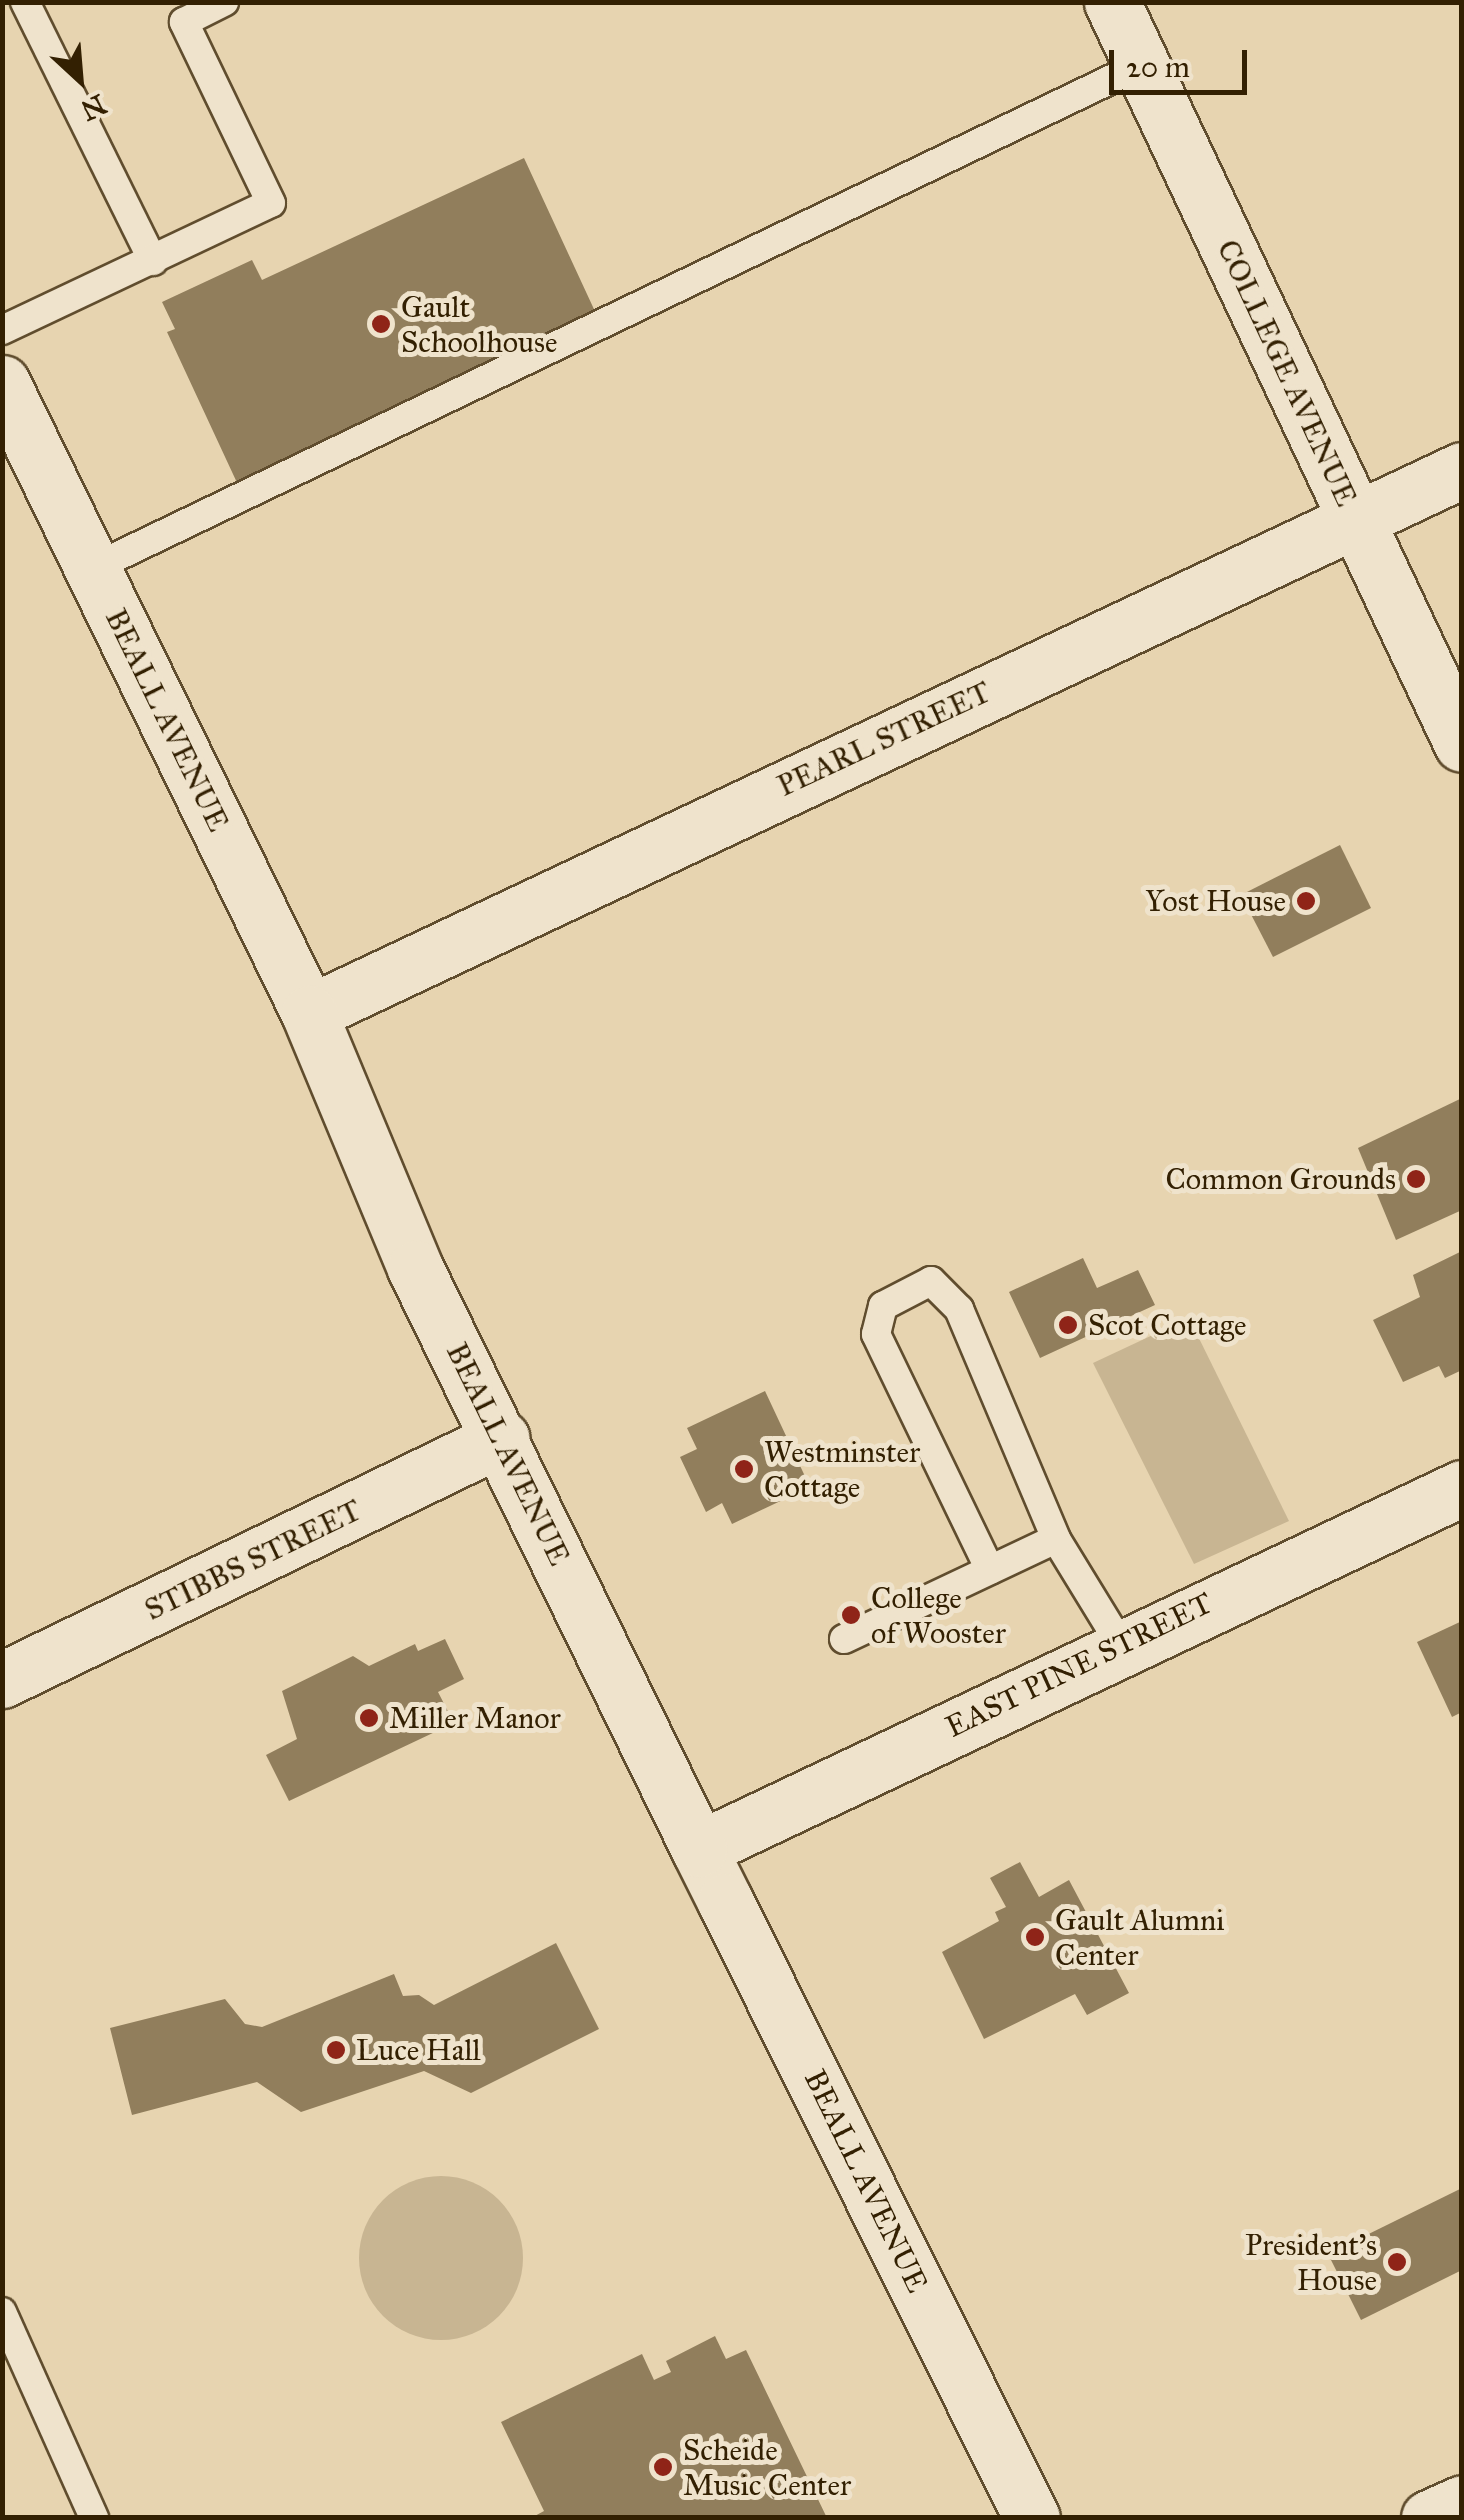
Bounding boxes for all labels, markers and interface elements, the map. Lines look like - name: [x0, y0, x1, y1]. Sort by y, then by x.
- north arrow: [30, 30, 130, 130]
- scale bar: [1114, 30, 1252, 92]
- text: 20 m: [1126, 49, 1190, 85]
- text: N: [75, 86, 112, 128]
- street label: COLLEGE AVENUE: [1209, 234, 1365, 512]
- place label: Gault Schoolhouse: [401, 289, 557, 360]
- marker: Gault Schoolhouse: [370, 313, 392, 335]
- street label: BEALL AVENUE: [98, 603, 236, 837]
- street label: PEARL STREET: [772, 674, 996, 804]
- place label: Yost House: [1145, 883, 1286, 919]
- marker: Yost House: [1295, 890, 1317, 912]
- place label: Common Grounds: [1165, 1161, 1396, 1197]
- marker: Common Grounds: [1405, 1168, 1427, 1190]
- place label: Scot Cottage: [1088, 1307, 1247, 1343]
- marker: Scot Cottage: [1057, 1314, 1079, 1336]
- street label: BEALL AVENUE: [439, 1337, 577, 1571]
- place label: Westminster Cottage: [764, 1434, 920, 1504]
- marker: Westminster Cottage: [733, 1458, 755, 1480]
- street label: STIBBS STREET: [139, 1492, 367, 1628]
- place label: College of Wooster: [871, 1580, 1006, 1650]
- street label: EAST PINE STREET: [940, 1585, 1218, 1745]
- marker: College of Wooster: [840, 1604, 862, 1626]
- place label: Miller Manor: [389, 1700, 561, 1736]
- marker: Miller Manor: [358, 1707, 380, 1729]
- place label: Gault Alumni Center: [1055, 1902, 1224, 1972]
- marker: Gault Alumni Center: [1024, 1926, 1046, 1948]
- place label: Luce Hall: [356, 2032, 481, 2068]
- marker: Luce Hall: [325, 2039, 347, 2061]
- street label: BEALL AVENUE: [797, 2064, 935, 2298]
- place label: President's House: [1245, 2227, 1377, 2298]
- marker: President's House: [1386, 2251, 1408, 2273]
- place label: Scheide Music Center: [683, 2432, 851, 2502]
- marker: Scheide Music Center: [652, 2456, 674, 2478]

